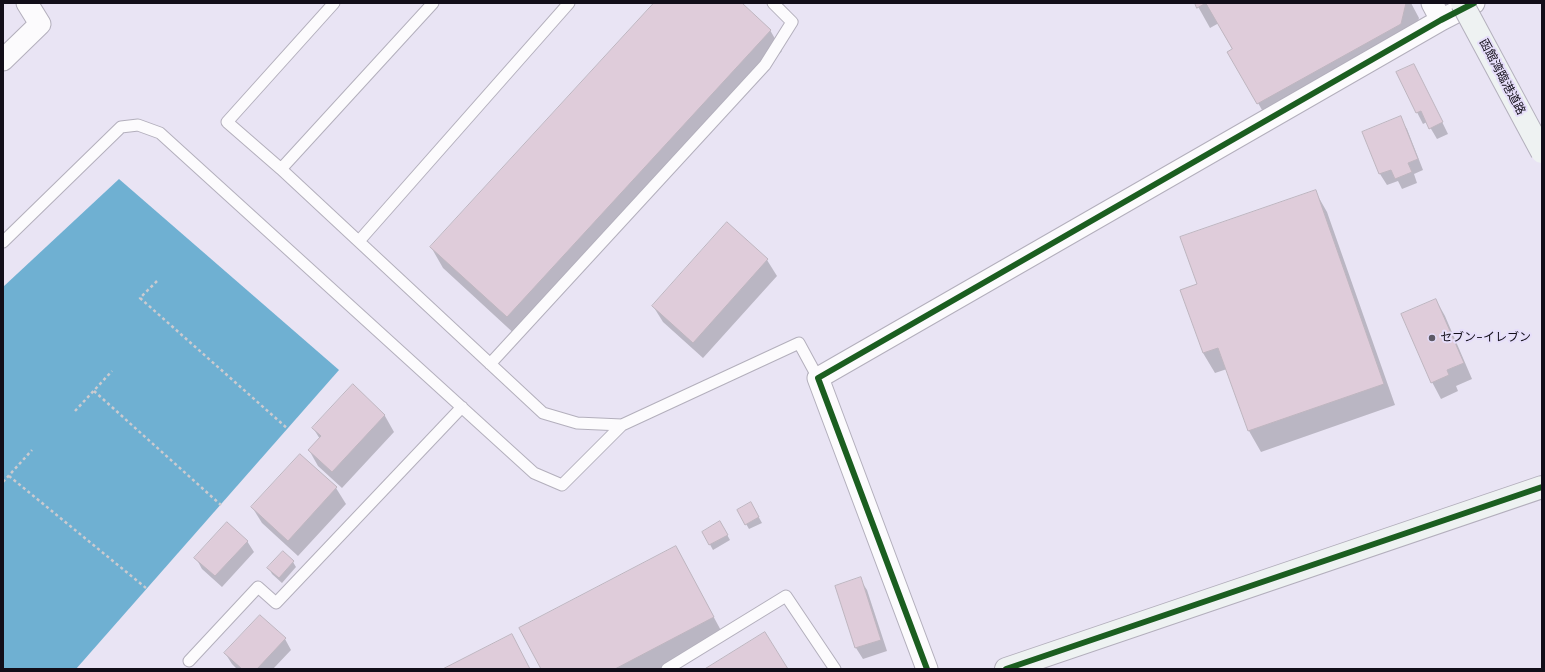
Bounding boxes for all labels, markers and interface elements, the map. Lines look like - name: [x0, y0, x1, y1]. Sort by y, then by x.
- street label: 函館湾臨港道路: [1476, 37, 1528, 117]
- place label: セブン-イレブン: [1440, 331, 1531, 345]
- marker: セブン-イレブン: [1427, 333, 1437, 343]

